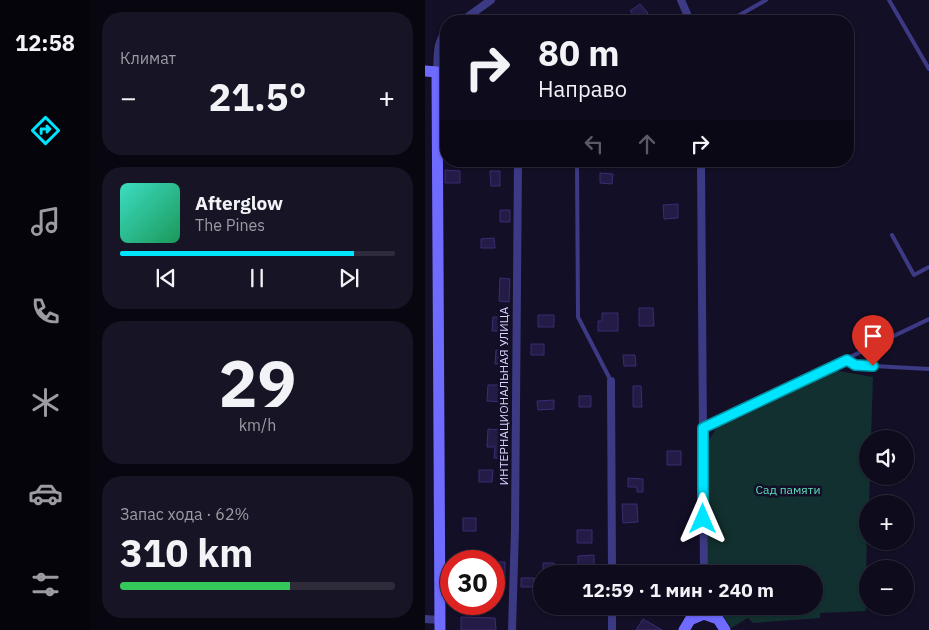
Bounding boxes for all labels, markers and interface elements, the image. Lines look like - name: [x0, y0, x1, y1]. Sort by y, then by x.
- text: 12:58: [15, 28, 75, 57]
- text: 80 m: [538, 30, 620, 76]
- icon: right: [455, 35, 520, 100]
- text: Климат: [120, 48, 176, 68]
- text: 21.5°: [208, 72, 307, 121]
- text: Направо: [538, 74, 627, 103]
- text: −: [120, 79, 137, 116]
- text: +: [378, 79, 395, 116]
- icon: directions: [28, 113, 63, 148]
- icon: left: [580, 130, 608, 158]
- icon: ahead: [633, 130, 661, 158]
- icon: right: [686, 130, 714, 158]
- text: Afterglow: [195, 191, 283, 215]
- icon: music: [28, 204, 63, 239]
- text: The Pines: [195, 215, 265, 235]
- icon: previous: [152, 264, 180, 292]
- icon: pause: [243, 264, 271, 292]
- icon: next: [335, 264, 363, 292]
- icon: phone: [28, 294, 63, 329]
- street label: ИНТЕРНАЦИОНАЛЬНАЯ УЛИЦА: [496, 306, 511, 485]
- pin: [852, 315, 894, 366]
- icon: arrive: [859, 322, 887, 350]
- text: 29: [218, 340, 297, 425]
- icon: climate: [28, 385, 63, 420]
- text: km/h: [239, 415, 276, 435]
- map controls: [859, 430, 914, 615]
- button: sound: [859, 430, 914, 485]
- icon: car: [28, 476, 63, 511]
- park label: Сад памяти: [756, 482, 820, 497]
- position arrow: [676, 492, 728, 544]
- button: +: [859, 495, 914, 550]
- text: Запас хода · 62%: [120, 504, 249, 524]
- text: 310 km: [120, 528, 253, 577]
- speed limit sign: 30: [440, 550, 505, 615]
- button: −: [859, 560, 914, 615]
- icon: filters: [28, 567, 63, 602]
- text: 12:59 · 1 мин · 240 m: [582, 578, 774, 602]

